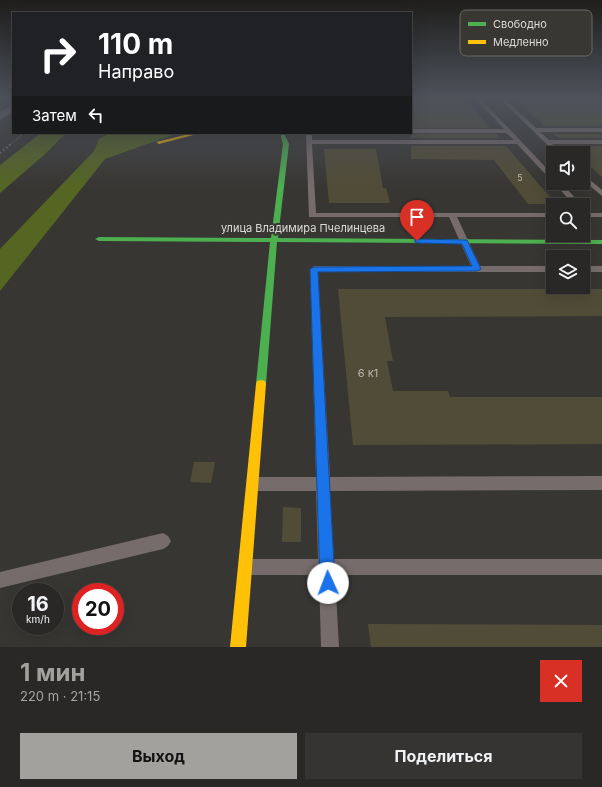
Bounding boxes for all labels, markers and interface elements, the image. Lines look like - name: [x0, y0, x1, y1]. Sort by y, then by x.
- legend: [460, 10, 592, 56]
- text: Свободно: [493, 17, 547, 31]
- text: 110 m: [98, 27, 173, 61]
- icon: right: [32, 28, 84, 80]
- text: Медленно: [493, 35, 549, 49]
- text: Направо: [98, 61, 174, 82]
- icon: left: [85, 104, 107, 126]
- text: Затем: [32, 106, 77, 125]
- map controls: [546, 146, 590, 294]
- button: sound: [546, 146, 590, 190]
- house number: 5: [517, 172, 523, 183]
- button: search: [546, 198, 590, 242]
- pin: [400, 200, 434, 241]
- icon: arrive: [406, 206, 428, 228]
- street label: улица Владимира Пчелинцева: [221, 221, 385, 235]
- button: layers: [546, 250, 590, 294]
- house number: 6 к1: [358, 366, 378, 380]
- position arrow: [307, 562, 349, 604]
- speed limit sign: 20: [72, 583, 124, 635]
- text: 16: [27, 592, 49, 616]
- text: km/h: [26, 613, 50, 625]
- text: 1 мин: [20, 658, 85, 687]
- button: close: [540, 660, 582, 702]
- text: 220 m · 21:15: [20, 688, 100, 704]
- button: Выход: [20, 733, 297, 779]
- button: Поделиться: [305, 733, 582, 779]

